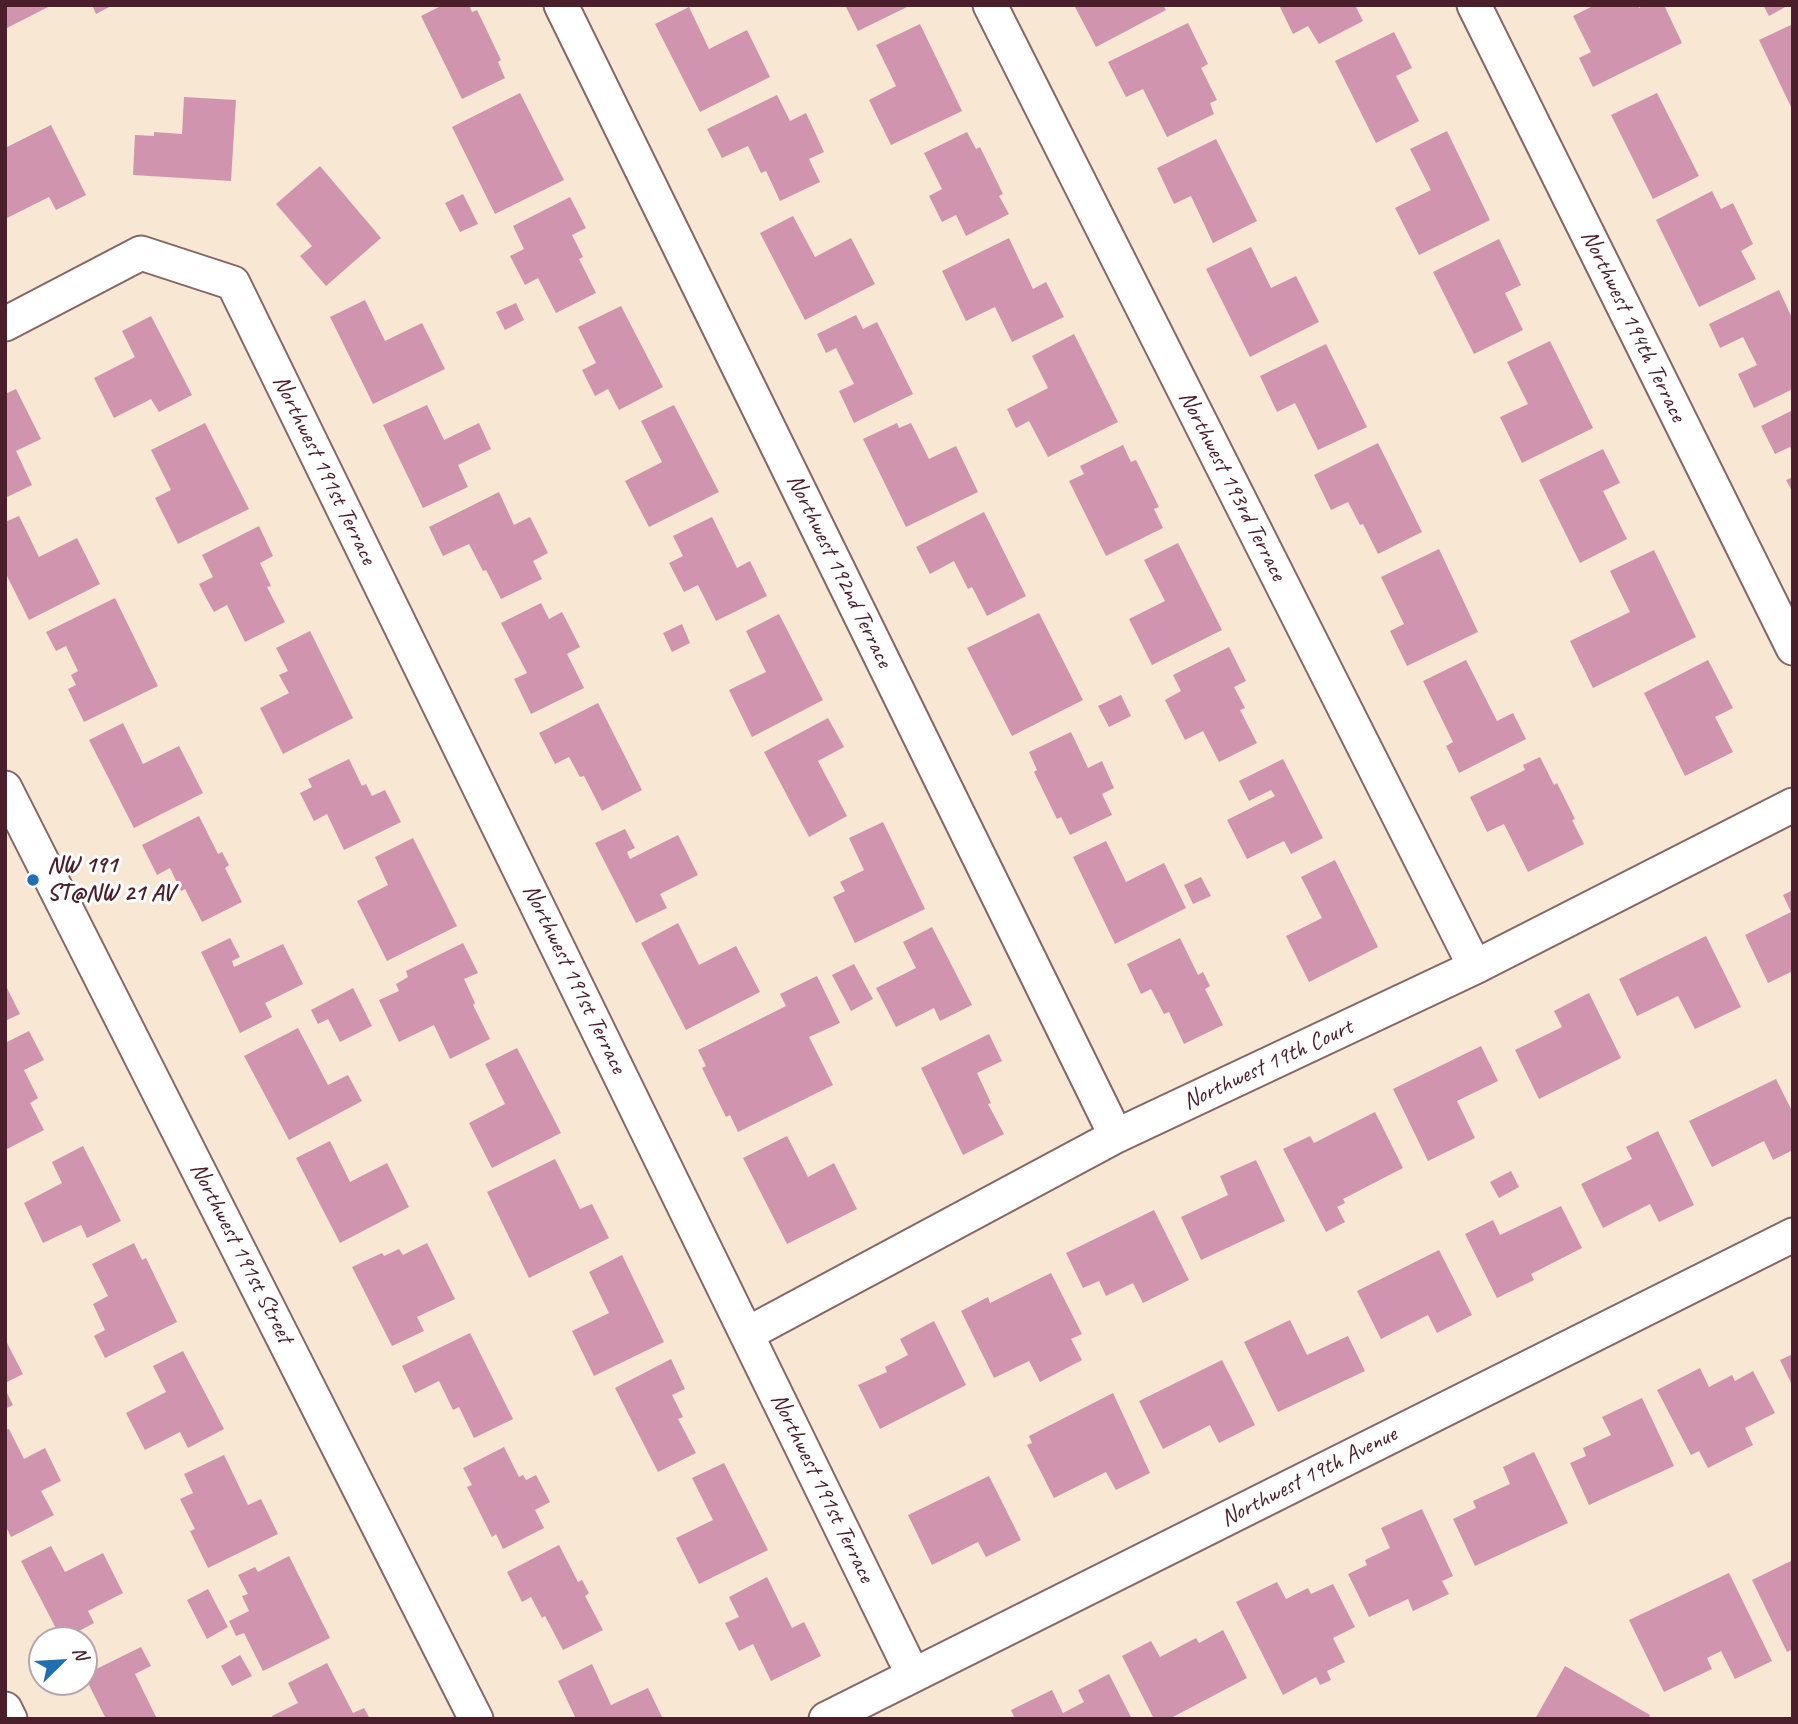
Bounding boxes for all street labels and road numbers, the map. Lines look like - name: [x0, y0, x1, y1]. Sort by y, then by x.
- street label: Northwest 194th Terrace: [1574, 225, 1692, 427]
- street label: Northwest 191st Terrace: [266, 371, 382, 569]
- street label: Northwest 193rd Terrace: [1172, 386, 1292, 586]
- street label: Northwest 192nd Terrace: [780, 470, 898, 672]
- street label: Northwest 191st Terrace: [516, 880, 632, 1078]
- street label: Northwest 19th Court: [1179, 1013, 1357, 1117]
- street label: Northwest 191st Street: [183, 1158, 299, 1348]
- street label: Northwest 191st Terrace: [764, 1389, 880, 1587]
- street label: Northwest 19th Avenue: [1216, 1420, 1402, 1534]

